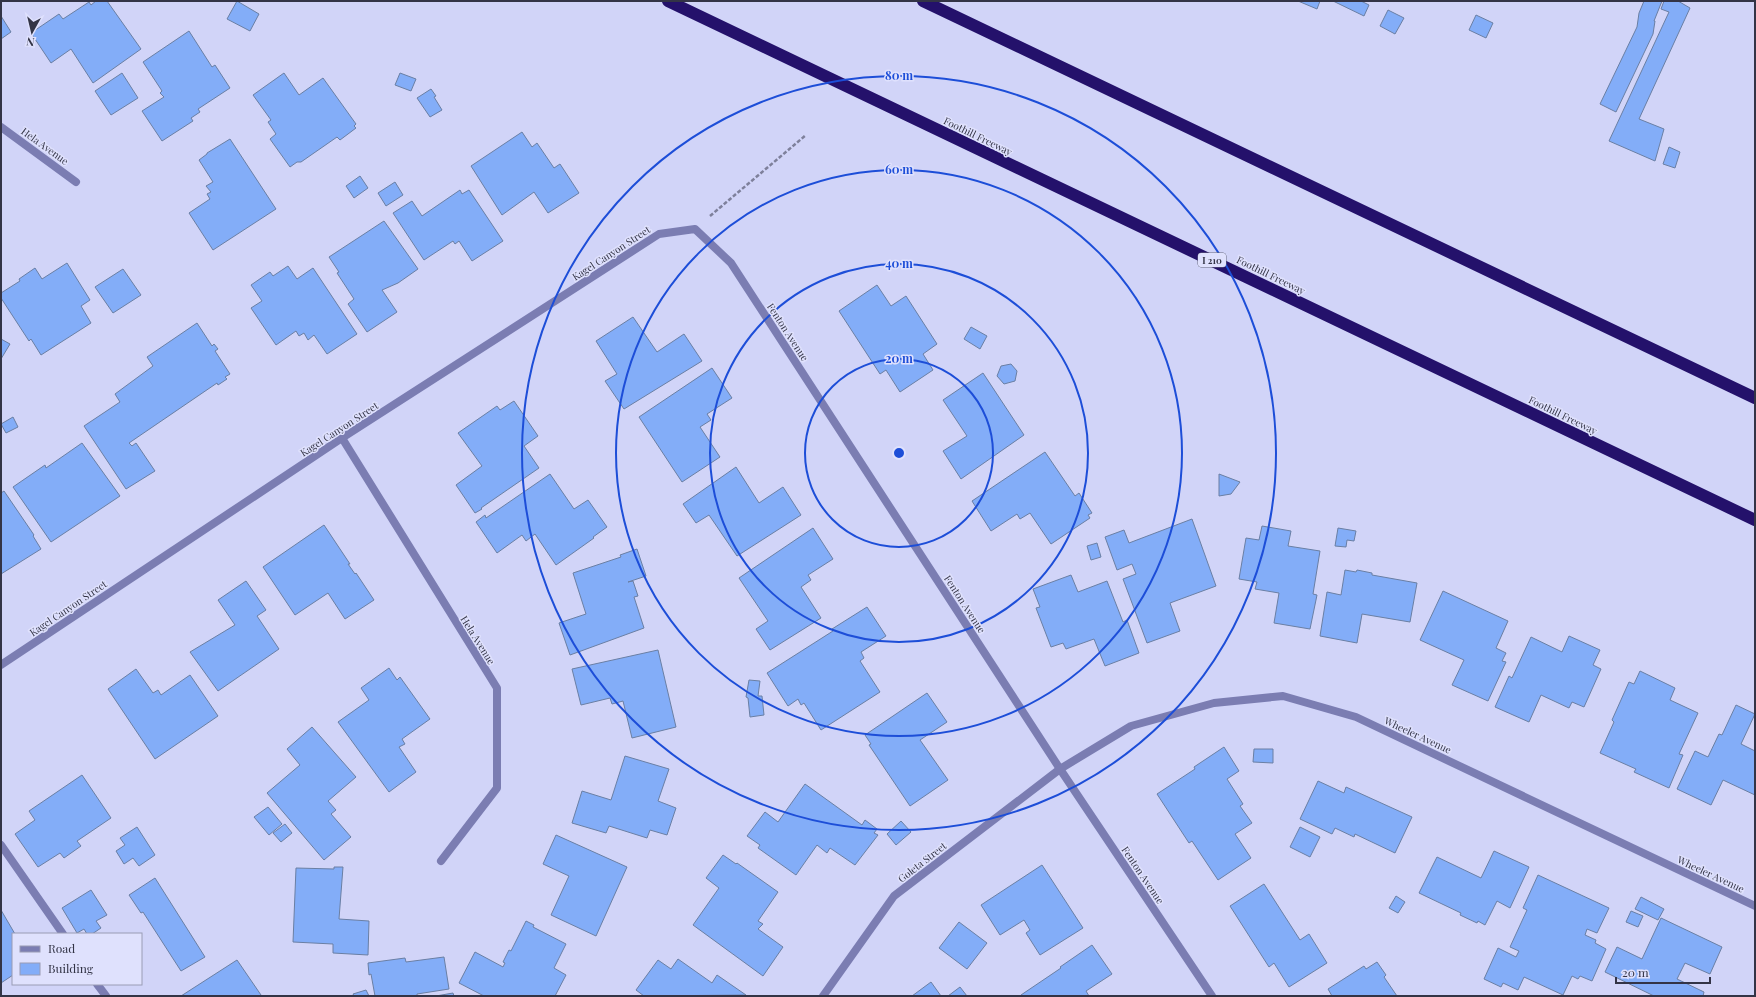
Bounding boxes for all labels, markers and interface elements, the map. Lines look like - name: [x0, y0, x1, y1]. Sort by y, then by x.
- north arrow: [12, 12, 52, 52]
- text: N: [26, 34, 36, 50]
- text: 80 m: [885, 67, 913, 83]
- street label: Foothill Freeway: [941, 113, 1015, 159]
- street label: Hela Avenue: [19, 124, 71, 168]
- text: 60 m: [885, 161, 913, 177]
- street label: Kagel Canyon Street: [569, 222, 653, 284]
- street label: Foothill Freeway: [1234, 252, 1308, 298]
- road number: I 210: [1198, 253, 1226, 267]
- text: 40 m: [885, 255, 913, 271]
- street label: Fenton Avenue: [764, 300, 812, 364]
- text: 20 m: [885, 350, 913, 366]
- street label: Foothill Freeway: [1526, 392, 1600, 438]
- street label: Kagel Canyon Street: [297, 398, 381, 460]
- centre of rings: [892, 446, 906, 460]
- street label: Fenton Avenue: [941, 572, 989, 636]
- street label: Kagel Canyon Street: [27, 577, 110, 639]
- street label: Hela Avenue: [457, 613, 499, 667]
- street label: Wheeler Avenue: [1381, 713, 1454, 757]
- street label: Goleta Street: [895, 838, 950, 885]
- street label: Fenton Avenue: [1119, 843, 1167, 907]
- street label: Wheeler Avenue: [1674, 852, 1747, 896]
- legend: [12, 933, 142, 985]
- text: Road: [48, 940, 75, 956]
- scale bar: [1616, 959, 1710, 985]
- text: Building: [48, 960, 94, 976]
- text: 20 m: [1622, 964, 1649, 980]

